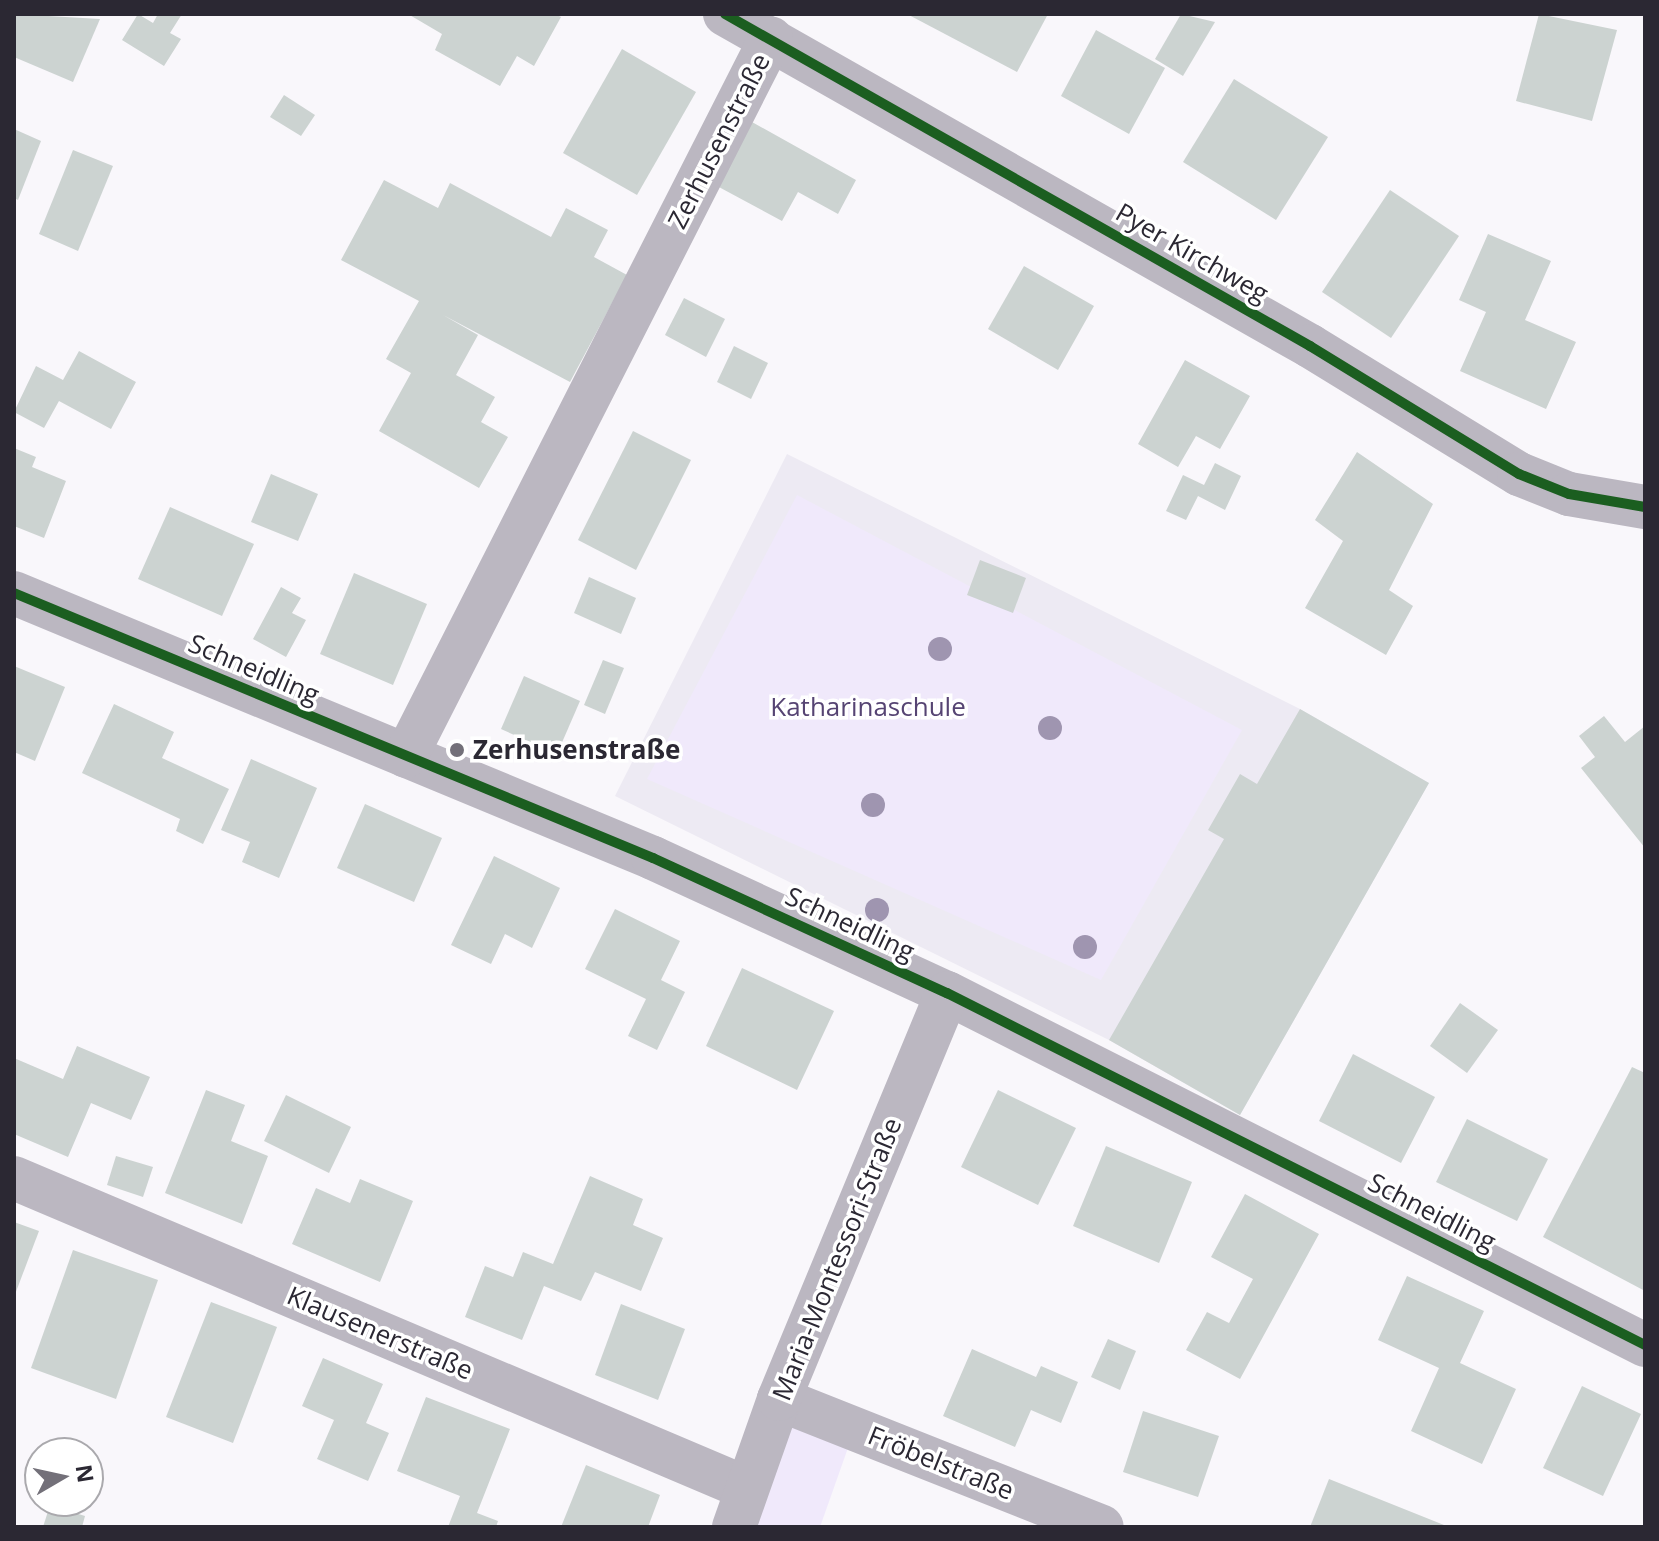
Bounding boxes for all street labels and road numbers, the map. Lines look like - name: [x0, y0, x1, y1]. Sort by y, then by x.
- street label: Zerhusenstraße: [661, 48, 777, 234]
- street label: Pyer Kirchweg: [1110, 197, 1274, 309]
- street label: Schneidling: [184, 628, 324, 710]
- street label: Schneidling: [780, 881, 920, 967]
- street label: Maria-Montessori-Straße: [766, 1113, 908, 1405]
- street label: Schneidling: [1363, 1167, 1501, 1257]
- street label: Klausenerstraße: [283, 1280, 477, 1386]
- street label: Fröbelstraße: [864, 1420, 1018, 1506]

